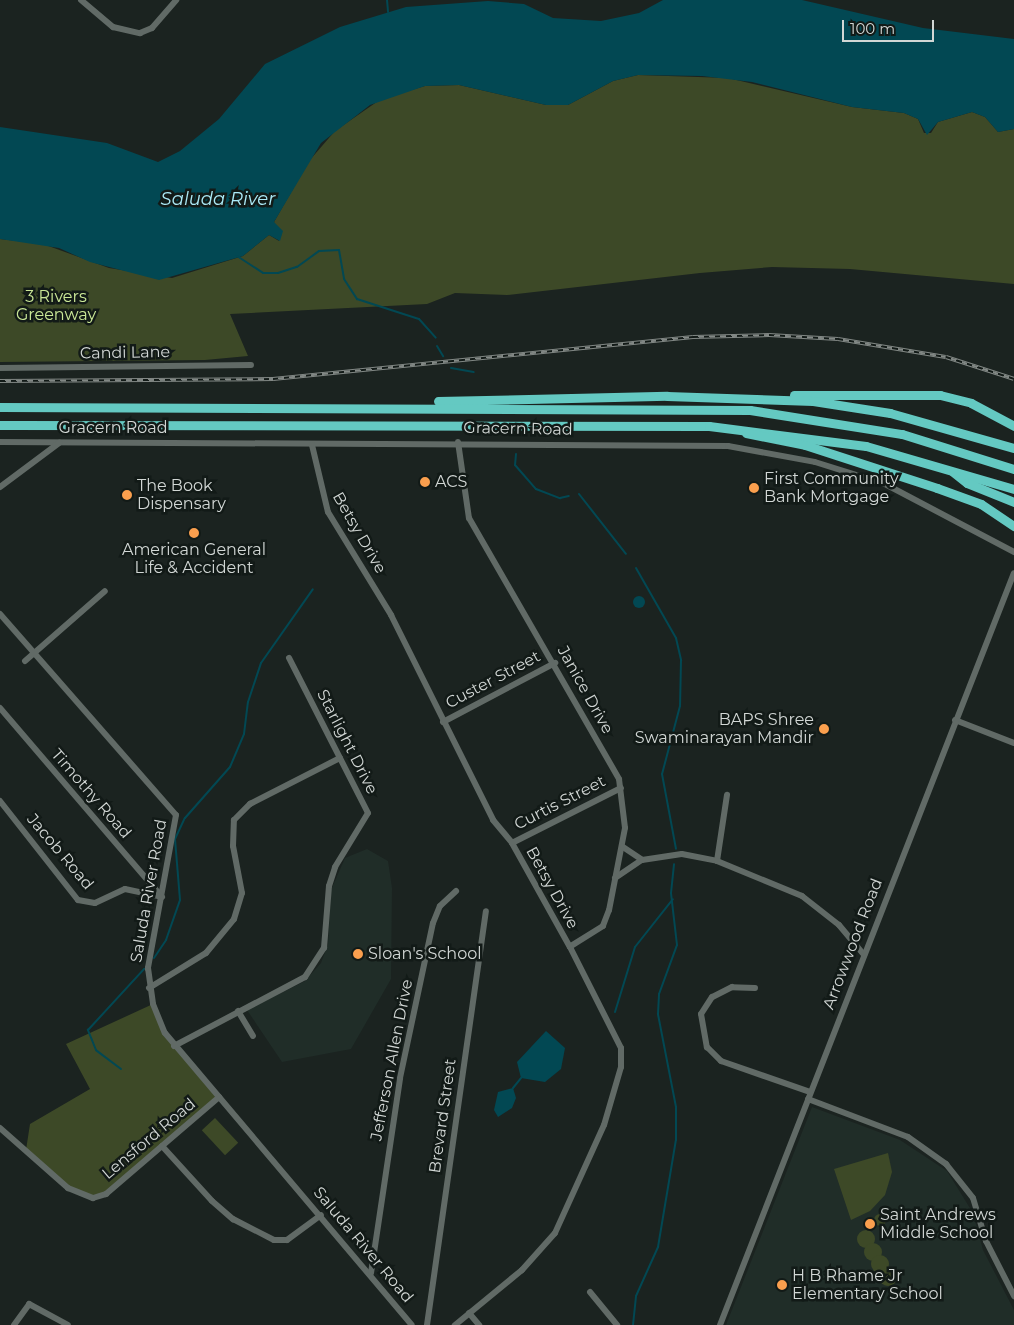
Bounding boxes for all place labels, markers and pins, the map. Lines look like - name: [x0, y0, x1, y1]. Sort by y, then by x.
- place label: First Community Bank Mortgage: [764, 469, 899, 507]
- place label: ACS: [435, 472, 467, 492]
- place label: The Book Dispensary: [137, 476, 226, 514]
- marker: ACS: [419, 476, 431, 488]
- marker: First Community Bank Mortgage: [748, 482, 760, 494]
- marker: The Book Dispensary: [121, 489, 133, 501]
- marker: American General Life & Accident: [188, 527, 200, 539]
- place label: American General Life & Accident: [122, 540, 266, 578]
- place label: BAPS Shree Swaminarayan Mandir: [635, 710, 814, 748]
- marker: BAPS Shree Swaminarayan Mandir: [818, 723, 830, 735]
- place label: Sloan's School: [368, 944, 482, 964]
- marker: Sloan's School: [352, 948, 364, 960]
- place label: Saint Andrews Middle School: [880, 1205, 996, 1243]
- marker: Saint Andrews Middle School: [864, 1218, 876, 1230]
- place label: H B Rhame Jr Elementary School: [792, 1266, 943, 1304]
- marker: H B Rhame Jr Elementary School: [776, 1279, 788, 1291]

